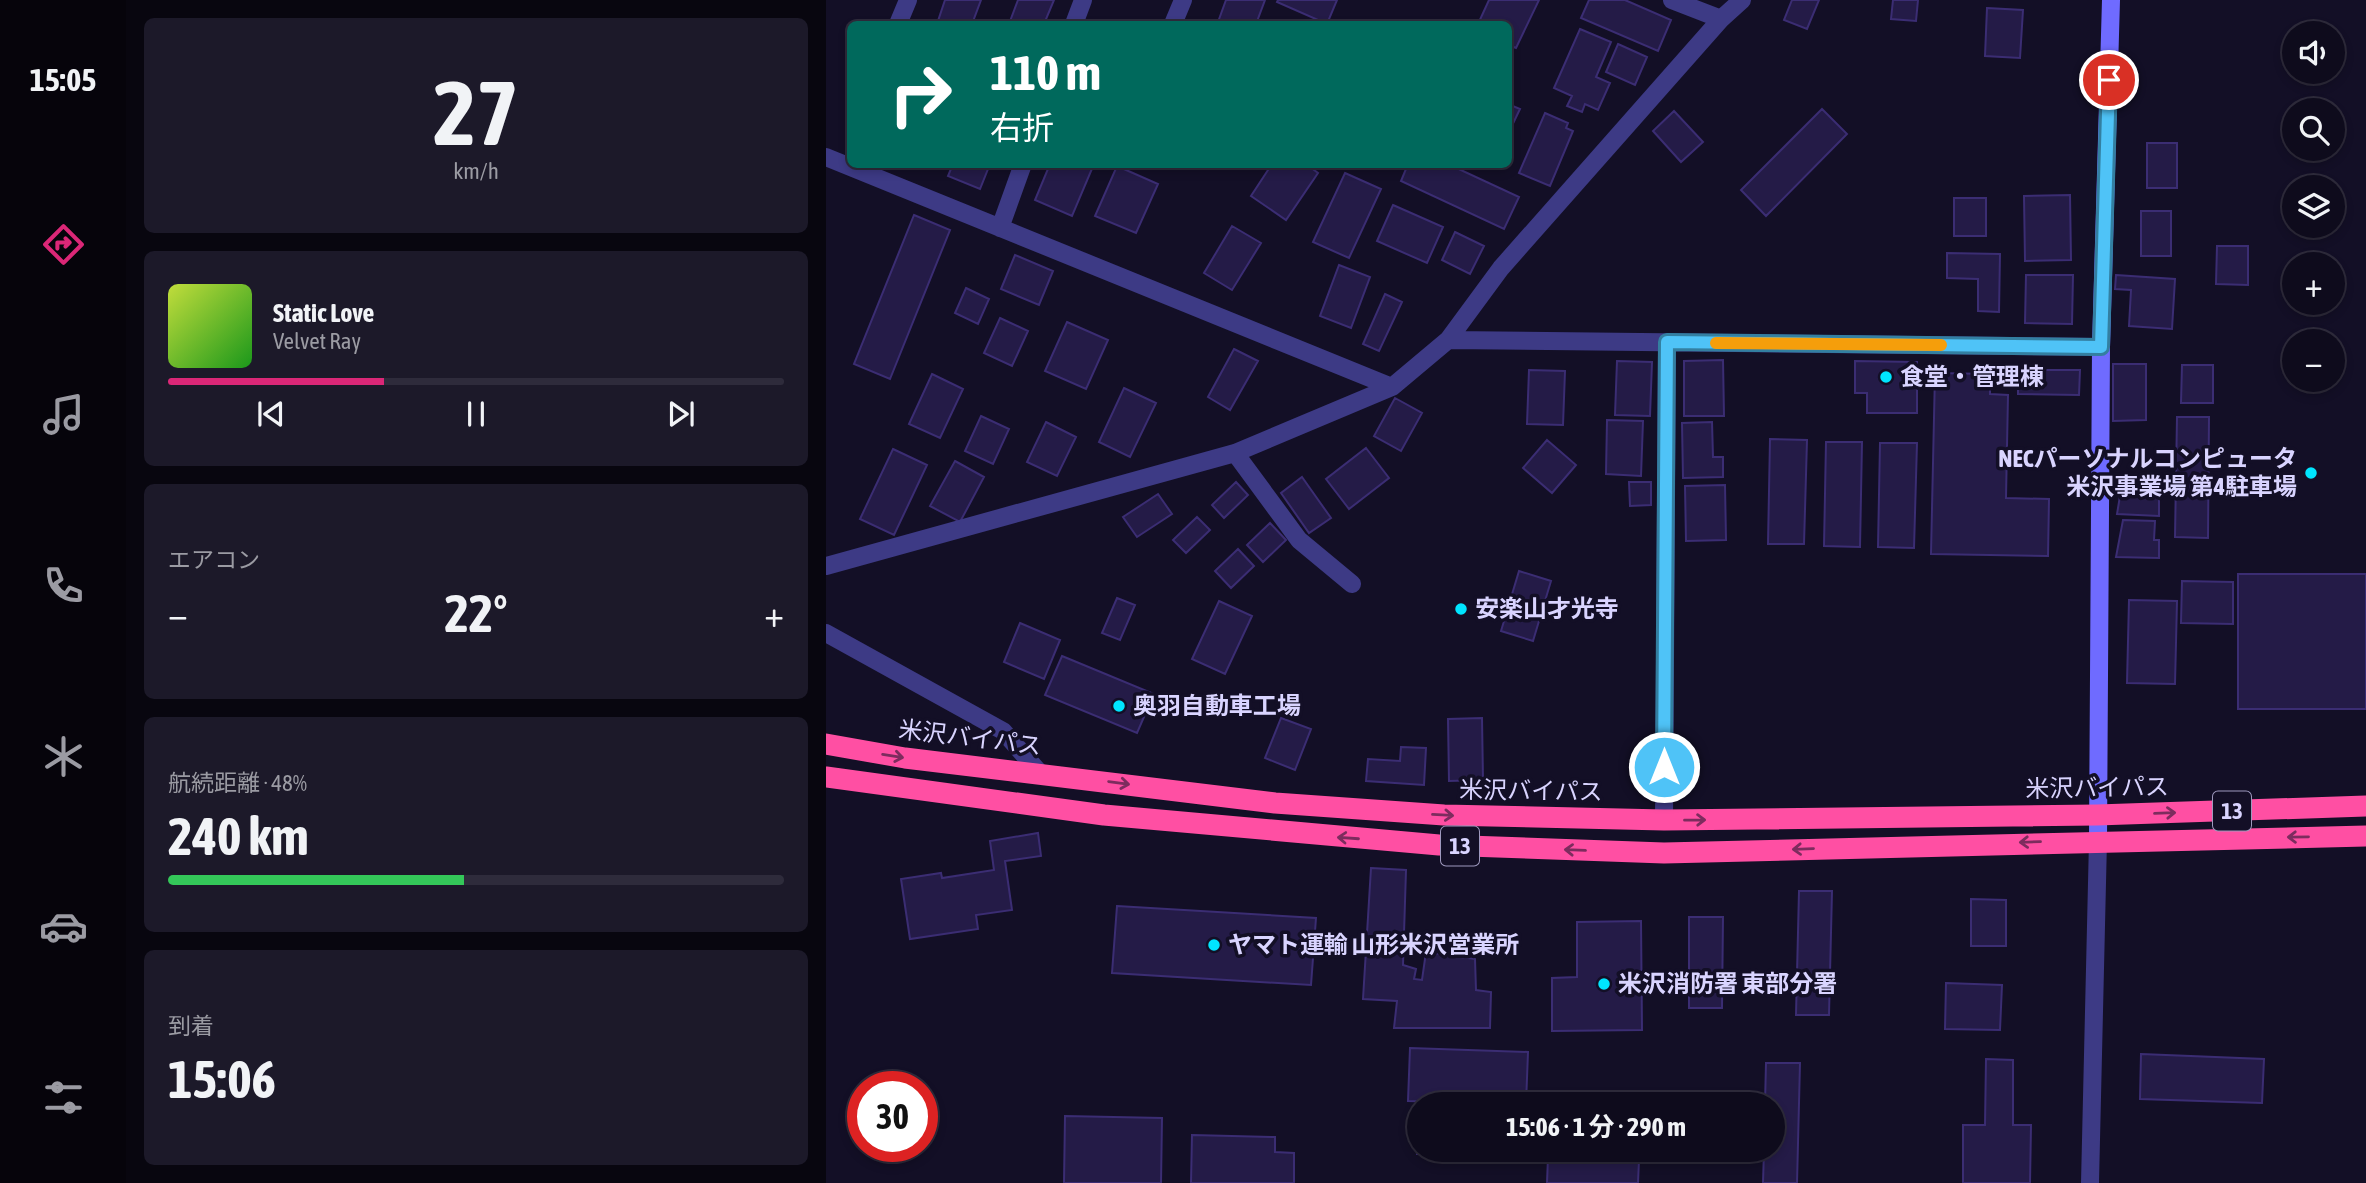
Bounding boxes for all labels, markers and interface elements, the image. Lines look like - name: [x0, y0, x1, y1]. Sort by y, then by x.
- map controls: [2282, 21, 2345, 392]
- button: sound: [2282, 21, 2345, 84]
- text: 110 m: [990, 44, 1101, 100]
- icon: right: [875, 49, 966, 140]
- pin: [2079, 50, 2139, 110]
- text: 27: [433, 60, 519, 164]
- text: 15:05: [30, 61, 96, 98]
- icon: arrive: [2090, 61, 2128, 99]
- button: search: [2282, 98, 2345, 161]
- text: 右折: [990, 109, 1054, 146]
- text: km/h: [453, 158, 499, 184]
- button: layers: [2282, 175, 2345, 238]
- icon: directions: [39, 220, 88, 269]
- button: +: [2282, 252, 2345, 315]
- text: Static Love: [273, 298, 374, 328]
- text: Velvet Ray: [273, 328, 361, 354]
- button: −: [2282, 329, 2345, 392]
- place label: 食堂・管理棟: [1900, 363, 2044, 390]
- marker: 食堂・管理棟: [1878, 369, 1894, 385]
- icon: music: [39, 390, 88, 439]
- icon: previous: [252, 395, 290, 433]
- icon: pause: [457, 395, 495, 433]
- icon: next: [662, 395, 700, 433]
- place label: NECパーソナルコンピュータ 米沢事業場 第4駐車場: [1998, 445, 2297, 500]
- marker: NECパーソナルコンピュータ 米沢事業場 第4駐車場: [2303, 465, 2319, 481]
- text: エアコン: [168, 547, 260, 573]
- icon: phone: [39, 561, 88, 610]
- text: 22°: [444, 583, 508, 643]
- text: −: [168, 592, 188, 635]
- text: +: [764, 592, 784, 635]
- place label: 安楽山才光寺: [1475, 595, 1619, 622]
- marker: 安楽山才光寺: [1453, 601, 1469, 617]
- place label: 奥羽自動車工場: [1133, 692, 1301, 719]
- marker: 奥羽自動車工場: [1111, 698, 1127, 714]
- street label: 米沢バイパス: [897, 715, 1043, 760]
- position arrow: [1627, 730, 1701, 804]
- icon: climate: [39, 732, 88, 781]
- one-way arrow: [881, 750, 904, 763]
- text: 航続距離 · 48%: [168, 770, 307, 796]
- street label: 米沢バイパス: [2025, 773, 2169, 802]
- one-way arrow: [1107, 776, 1130, 789]
- street label: 米沢バイパス: [1459, 776, 1603, 805]
- road number: 13: [2213, 792, 2251, 831]
- text: 240 km: [168, 806, 309, 866]
- one-way arrow: [2154, 806, 2177, 819]
- one-way arrow: [1431, 809, 1454, 822]
- one-way arrow: [1683, 813, 1706, 827]
- road number: 13: [1441, 826, 1479, 866]
- one-way arrow: [2287, 830, 2310, 844]
- one-way arrow: [1337, 831, 1360, 844]
- one-way arrow: [2019, 836, 2042, 849]
- one-way arrow: [1791, 842, 1814, 856]
- one-way arrow: [1564, 843, 1587, 856]
- icon: car: [39, 902, 88, 951]
- place label: ヤマト運輸 山形米沢営業所: [1228, 931, 1519, 958]
- marker: ヤマト運輸 山形米沢営業所: [1206, 937, 1222, 953]
- place label: 米沢消防署 東部分署: [1618, 970, 1837, 997]
- marker: 米沢消防署 東部分署: [1596, 976, 1612, 992]
- text: 到着: [168, 1013, 214, 1039]
- text: 15:06: [168, 1049, 276, 1109]
- speed limit sign: 30: [847, 1071, 938, 1162]
- icon: filters: [39, 1073, 88, 1122]
- text: 15:06 · 1 分 · 290 m: [1506, 1112, 1686, 1142]

